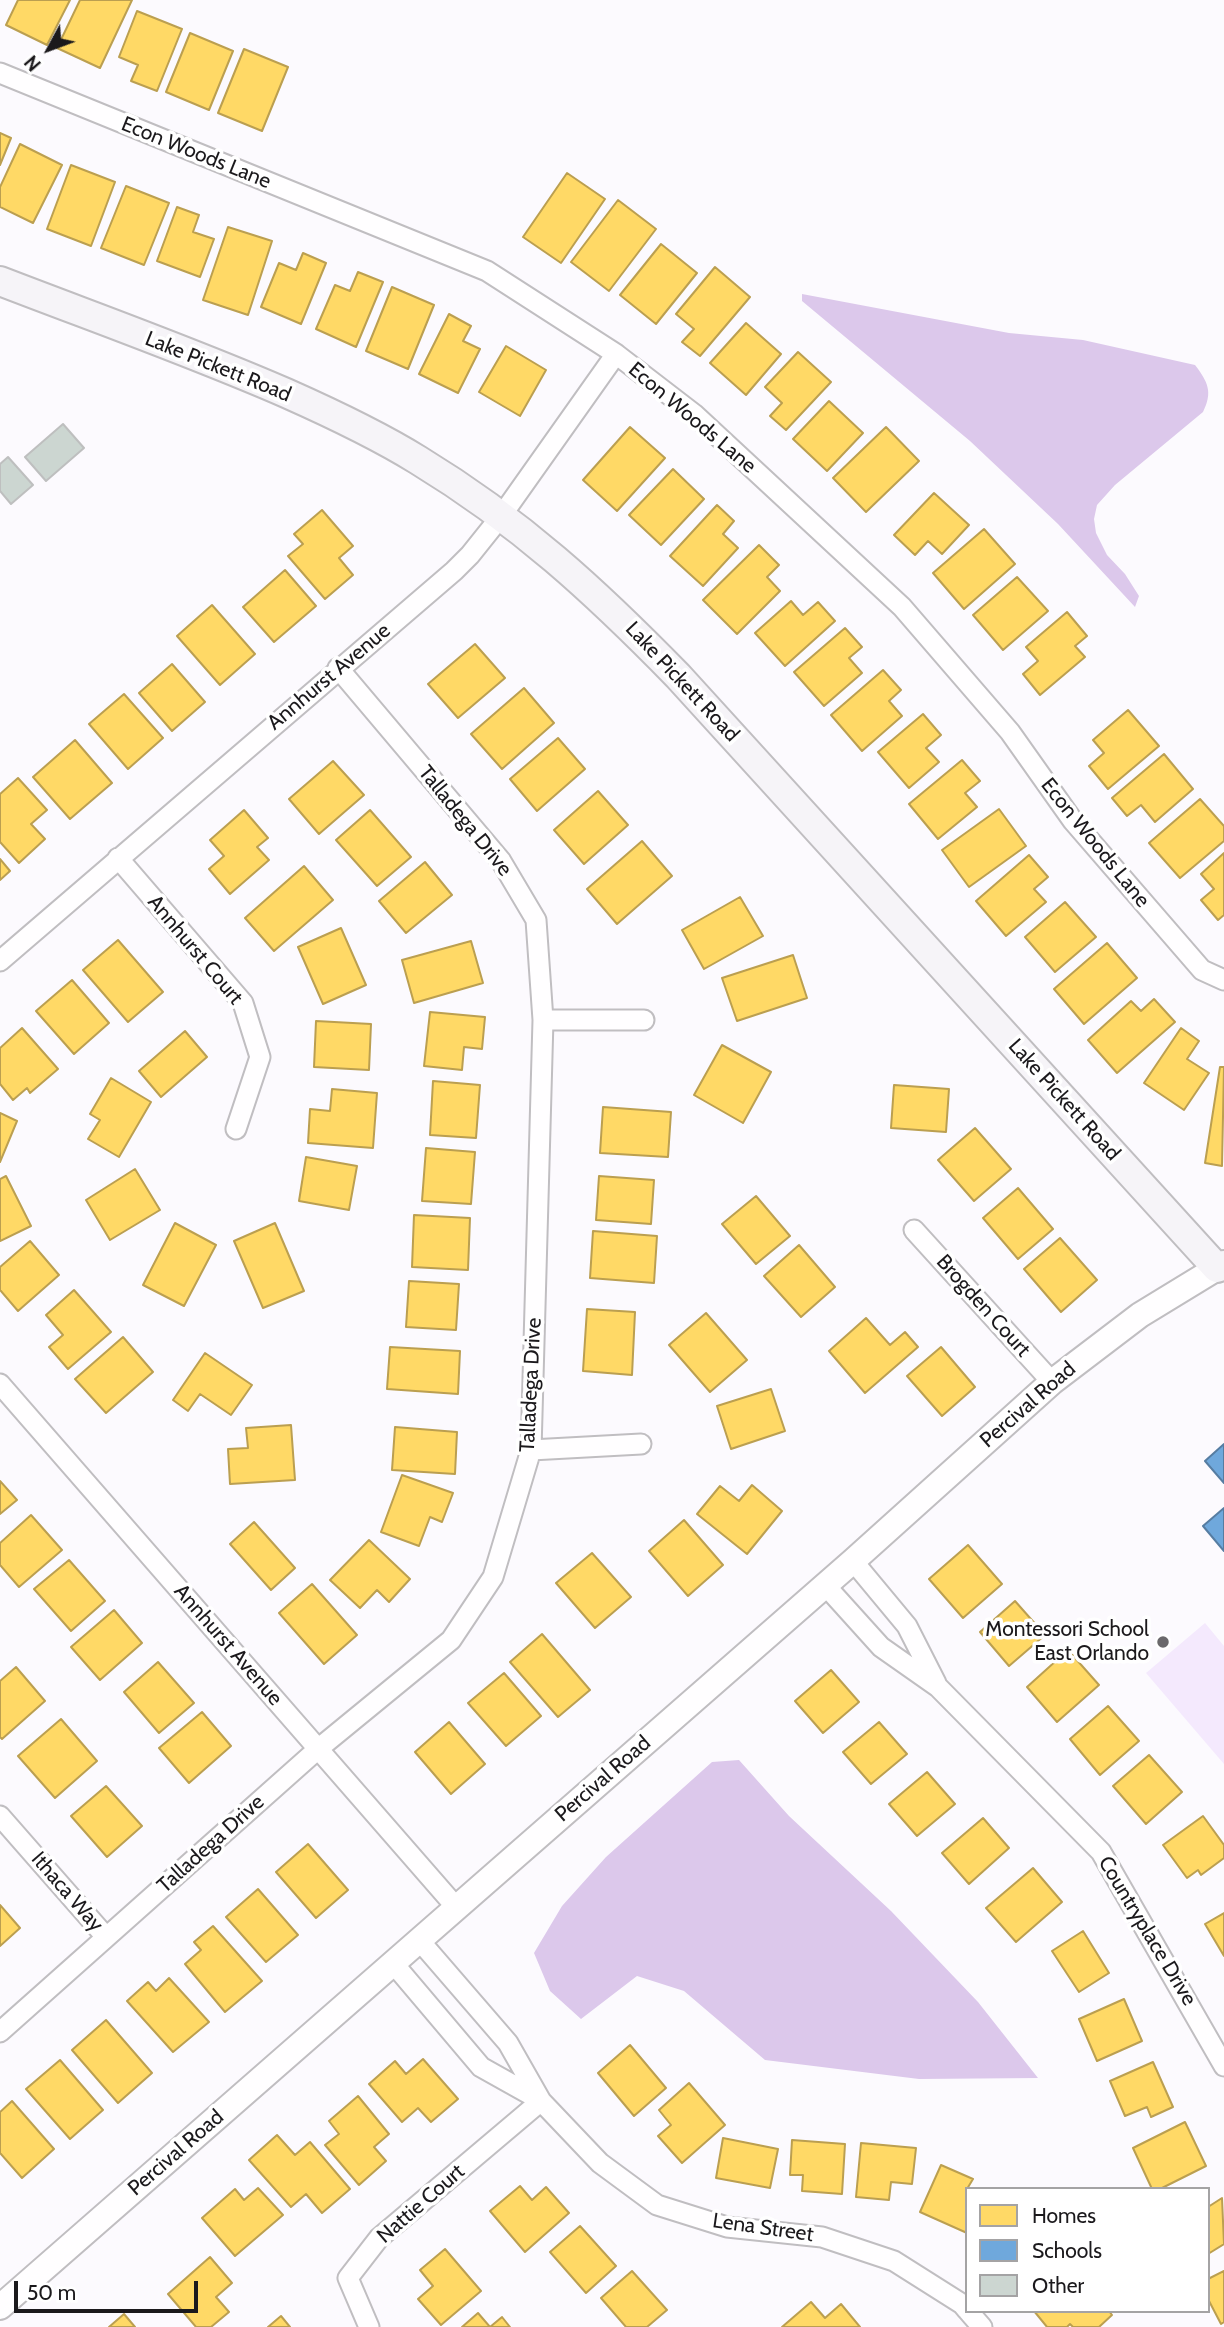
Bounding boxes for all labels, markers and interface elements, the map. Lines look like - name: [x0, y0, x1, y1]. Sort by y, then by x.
- north arrow: [14, 14, 84, 84]
- text: N: [20, 50, 46, 76]
- street label: Econ Woods Lane: [118, 112, 274, 194]
- street label: Lake Pickett Road: [141, 326, 295, 408]
- street label: Econ Woods Lane: [623, 357, 761, 479]
- street label: Lake Pickett Road: [620, 617, 744, 747]
- street label: Annhurst Avenue: [262, 618, 396, 736]
- street label: Talladega Drive: [413, 761, 517, 881]
- street label: Econ Woods Lane: [1035, 773, 1155, 913]
- street label: Annhurst Court: [142, 890, 248, 1010]
- street label: Lake Pickett Road: [1003, 1034, 1125, 1166]
- street label: Brogden Court: [931, 1250, 1035, 1362]
- street label: Talladega Drive: [515, 1317, 547, 1453]
- street label: Percival Road: [975, 1357, 1081, 1453]
- street label: Annhurst Avenue: [168, 1579, 288, 1711]
- place label: Montessori School East Orlando: [985, 1617, 1149, 1667]
- marker: Montessori School East Orlando: [1155, 1634, 1171, 1650]
- street label: Percival Road: [550, 1731, 656, 1827]
- street label: Talladega Drive: [152, 1790, 270, 1898]
- street label: Ithaca Way: [26, 1847, 108, 1937]
- street label: Countryplace Drive: [1092, 1852, 1202, 2010]
- street label: Percival Road: [123, 2105, 229, 2201]
- street label: Nattie Court: [372, 2159, 470, 2249]
- legend: [965, 2187, 1210, 2313]
- text: Homes: [1032, 2203, 1096, 2228]
- street label: Lena Street: [711, 2208, 815, 2248]
- text: Schools: [1032, 2238, 1102, 2263]
- scale bar: [18, 2268, 201, 2312]
- text: Other: [1032, 2273, 1084, 2298]
- text: 50 m: [27, 2280, 76, 2305]

